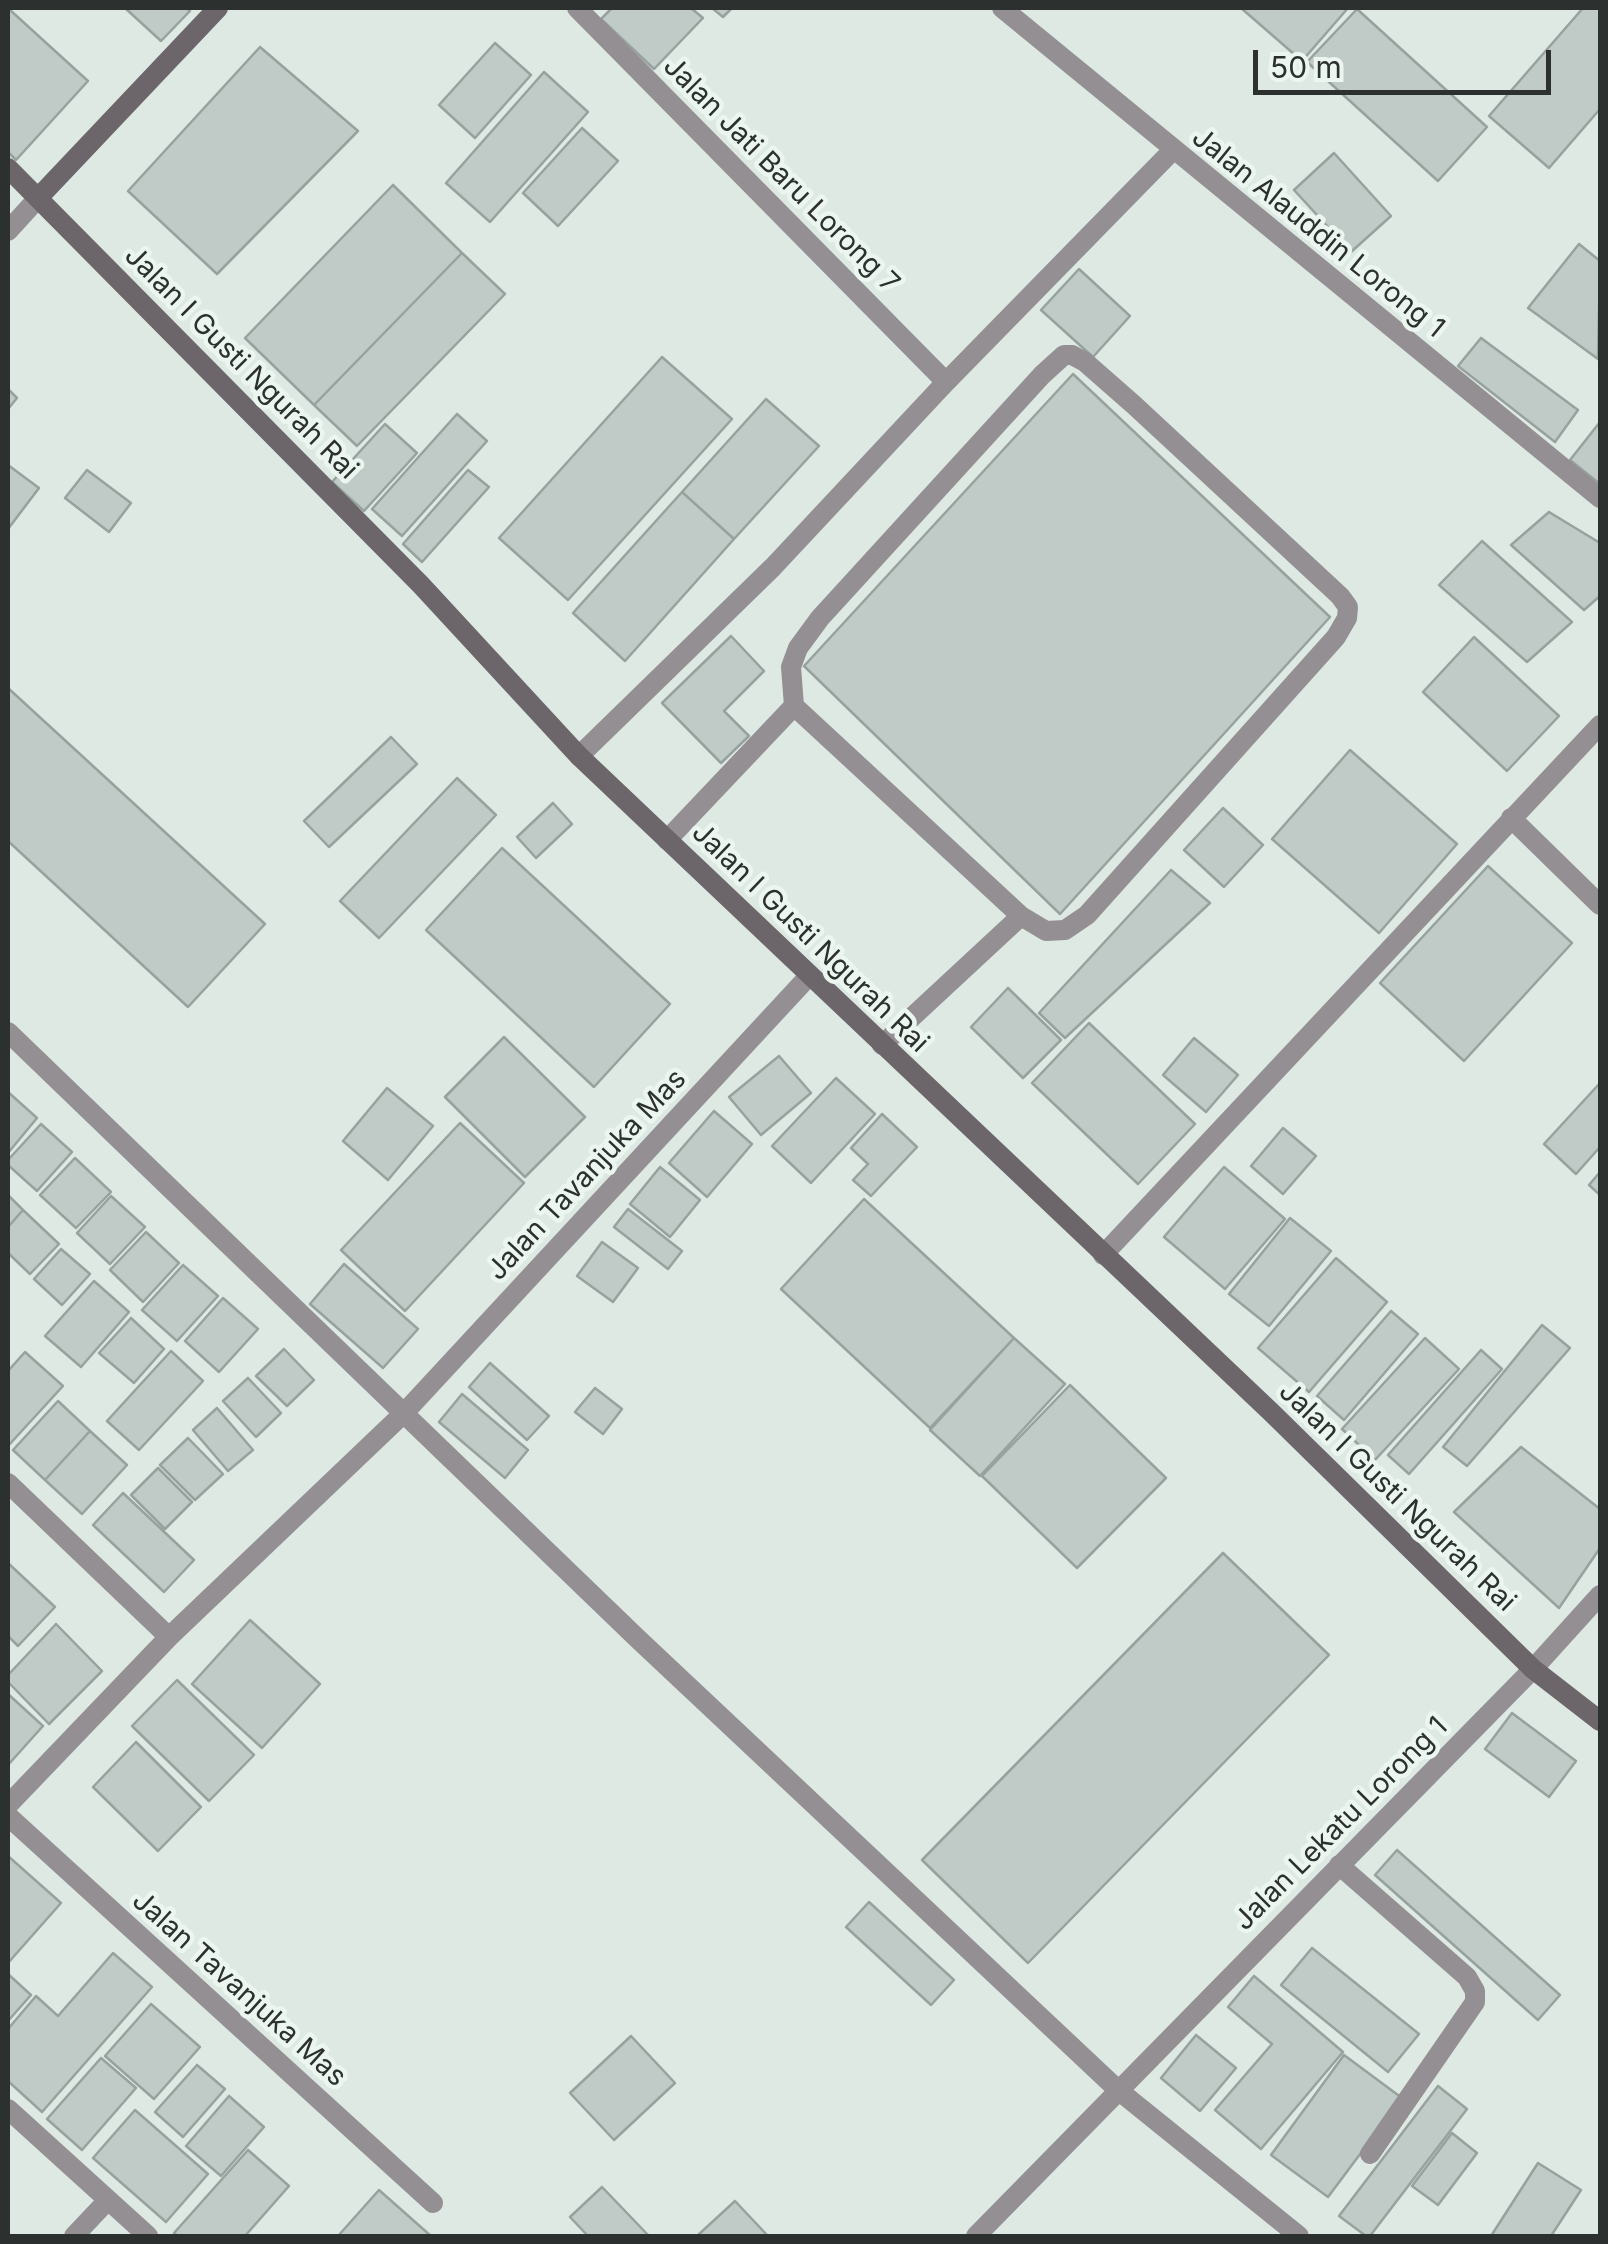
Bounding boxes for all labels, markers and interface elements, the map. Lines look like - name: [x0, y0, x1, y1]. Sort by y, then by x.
- scale bar: [1258, 30, 1556, 92]
- text: 50 m: [1270, 49, 1342, 85]
- street label: Jalan Jati Baru Lorong 7: [656, 50, 906, 300]
- street label: Jalan Alauddin Lorong 1: [1185, 121, 1451, 345]
- street label: Jalan I Gusti Ngurah Rai: [117, 239, 365, 487]
- street label: Jalan I Gusti Ngurah Rai: [685, 816, 935, 1060]
- street label: Jalan Tavanjuka Mas: [481, 1063, 693, 1287]
- street label: Jalan I Gusti Ngurah Rai: [1272, 1375, 1522, 1619]
- street label: Jalan Lekatu Lorong 1: [1227, 1710, 1455, 1938]
- street label: Jalan Tavanjuka Mas: [125, 1884, 353, 2094]

